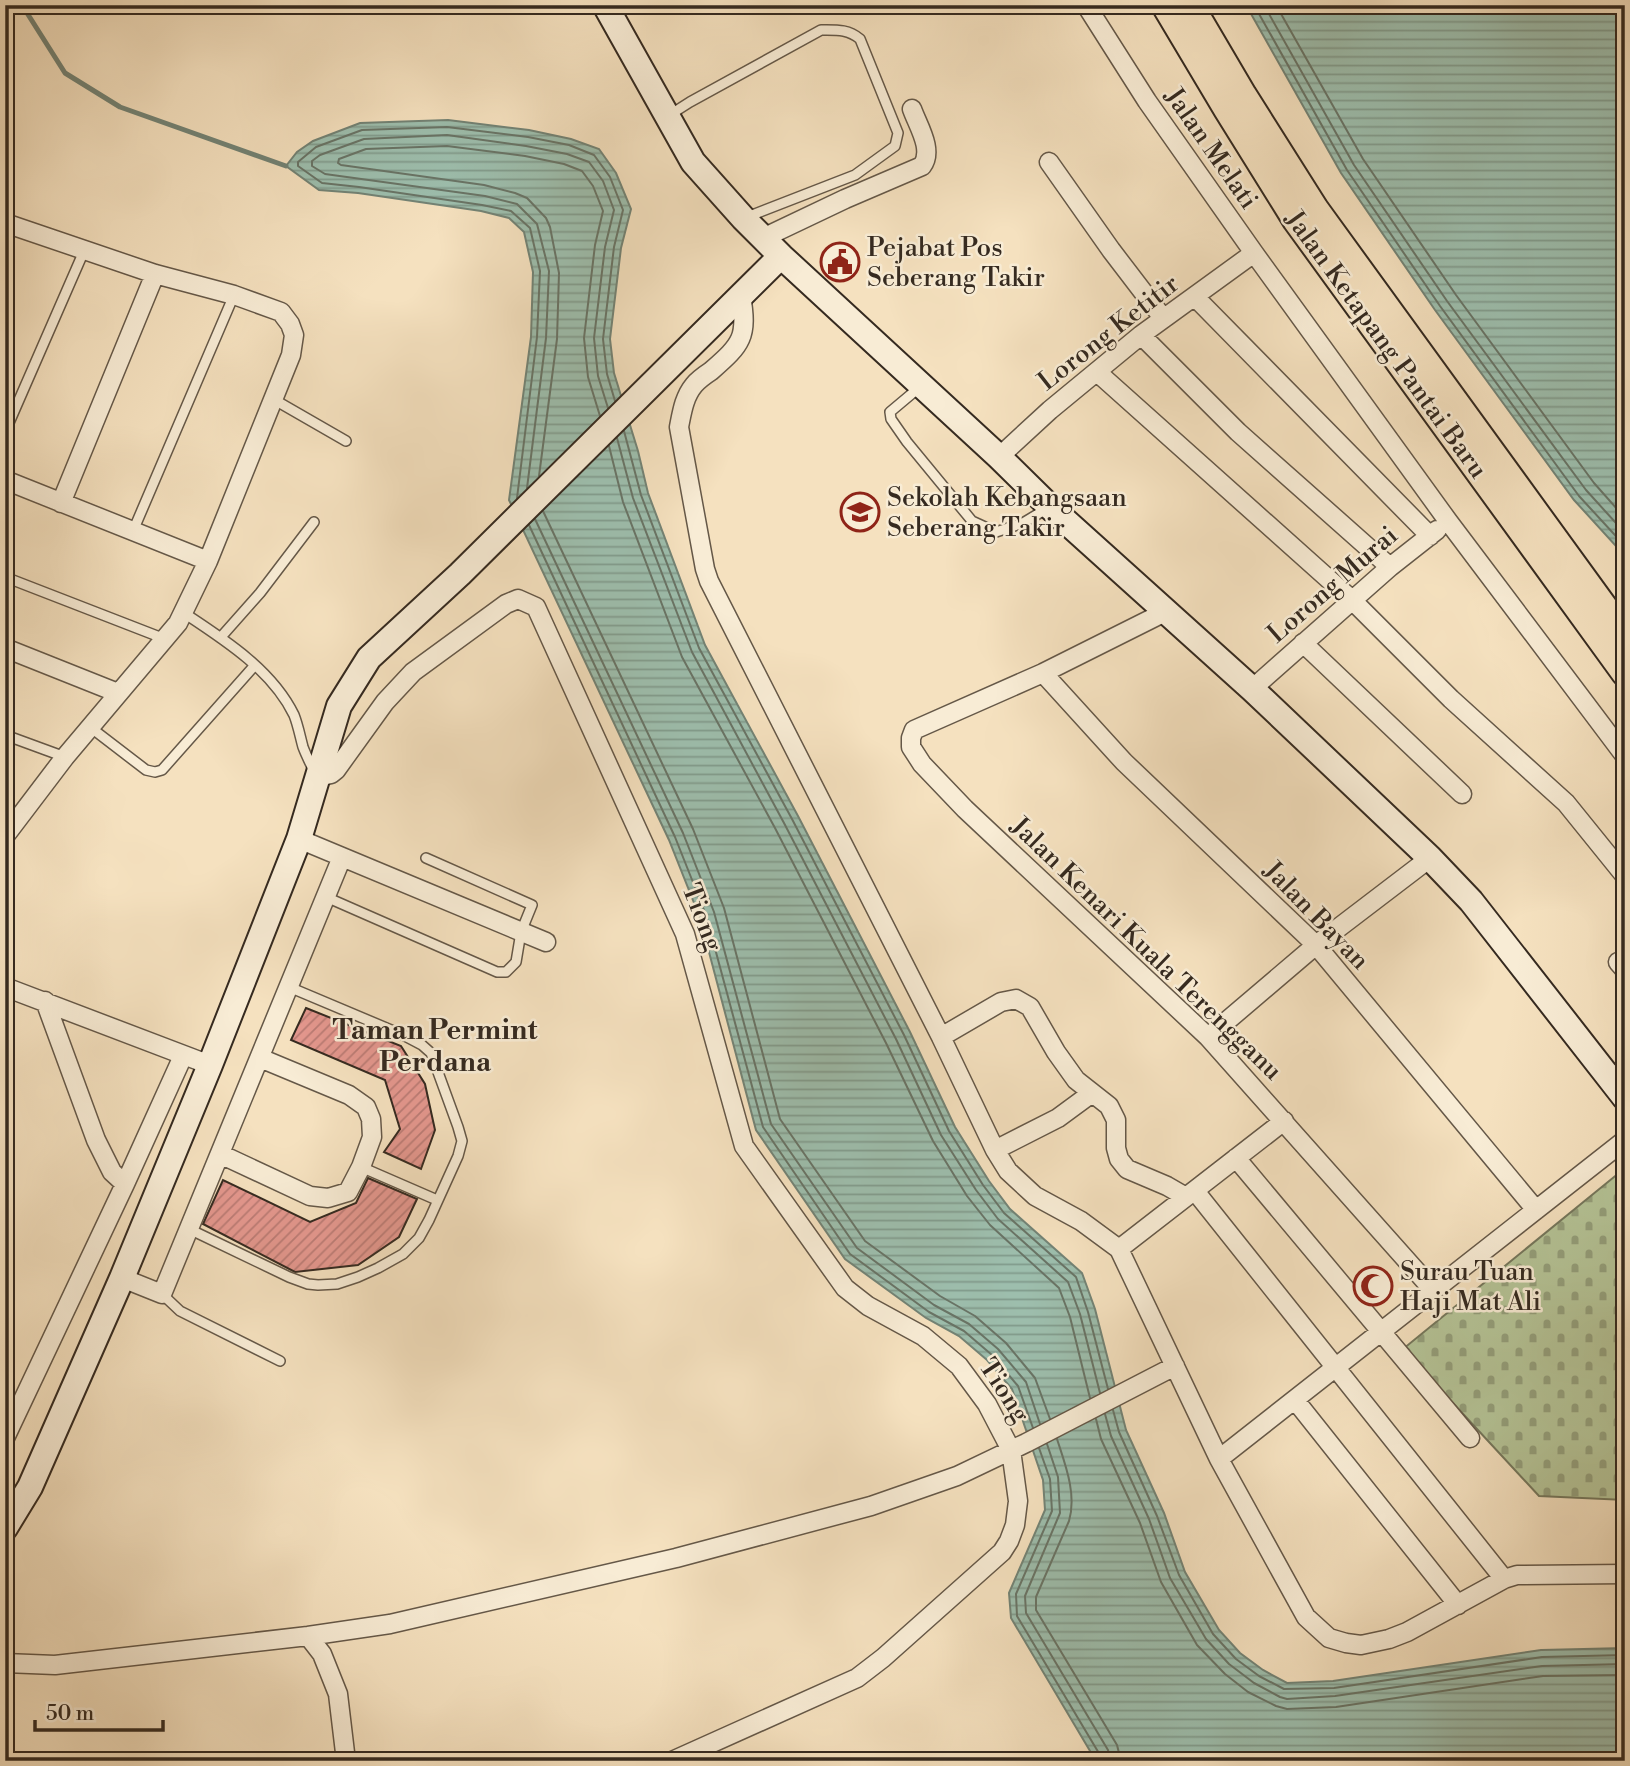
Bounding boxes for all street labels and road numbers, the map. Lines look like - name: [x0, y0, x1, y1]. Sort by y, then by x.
- street label: Jalan Melati: [1157, 81, 1265, 215]
- street label: Jalan Ketapang Pantai Baru: [1278, 204, 1494, 485]
- street label: Lorong Ketitir: [1032, 268, 1186, 398]
- street label: Lorong Murai: [1261, 519, 1404, 650]
- street label: Jalan Kenari Kuala Terengganu: [1003, 810, 1289, 1087]
- street label: Jalan Bayan: [1256, 854, 1376, 977]
- street label: Tiong: [675, 879, 730, 956]
- street label: Tiong: [972, 1352, 1037, 1429]

